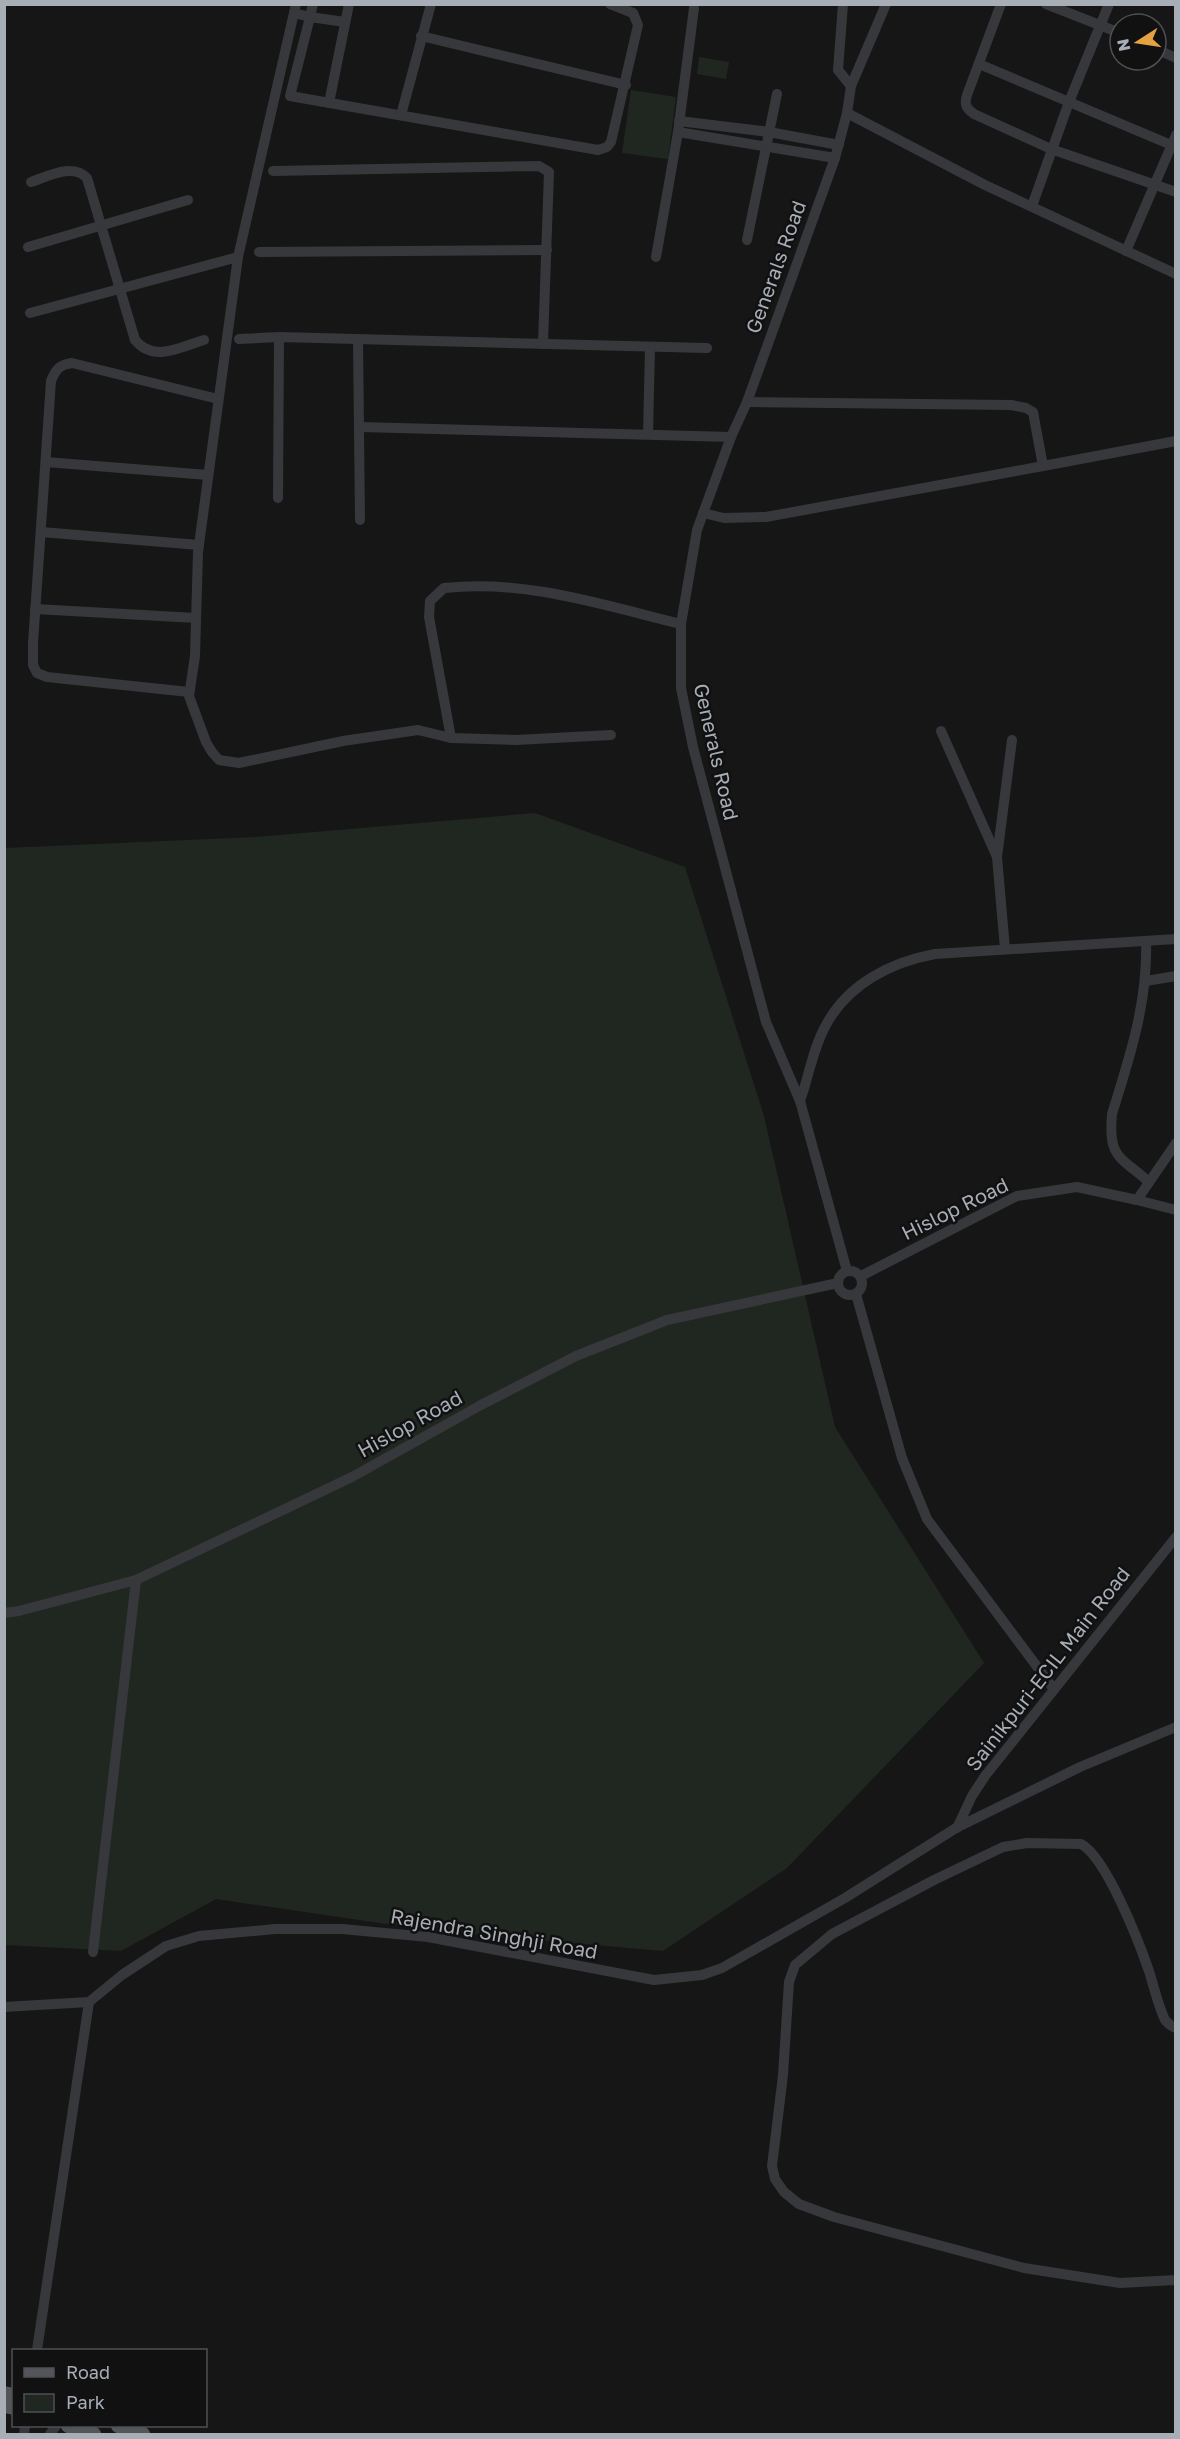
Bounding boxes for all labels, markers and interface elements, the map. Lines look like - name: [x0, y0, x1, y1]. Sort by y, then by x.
- north arrow: [1108, 12, 1168, 72]
- text: N: [1112, 37, 1134, 53]
- street label: Generals Road: [740, 197, 810, 336]
- street label: Generals Road: [690, 681, 744, 822]
- street label: Hislop Road: [897, 1172, 1012, 1244]
- street label: Hislop Road: [353, 1385, 466, 1462]
- street label: Sainikpuri-ECIL Main Road: [960, 1562, 1134, 1775]
- street label: Rajendra Singhji Road: [389, 1903, 600, 1963]
- legend: [12, 2349, 207, 2427]
- text: Road: [66, 2361, 110, 2383]
- text: Park: [66, 2391, 105, 2413]

